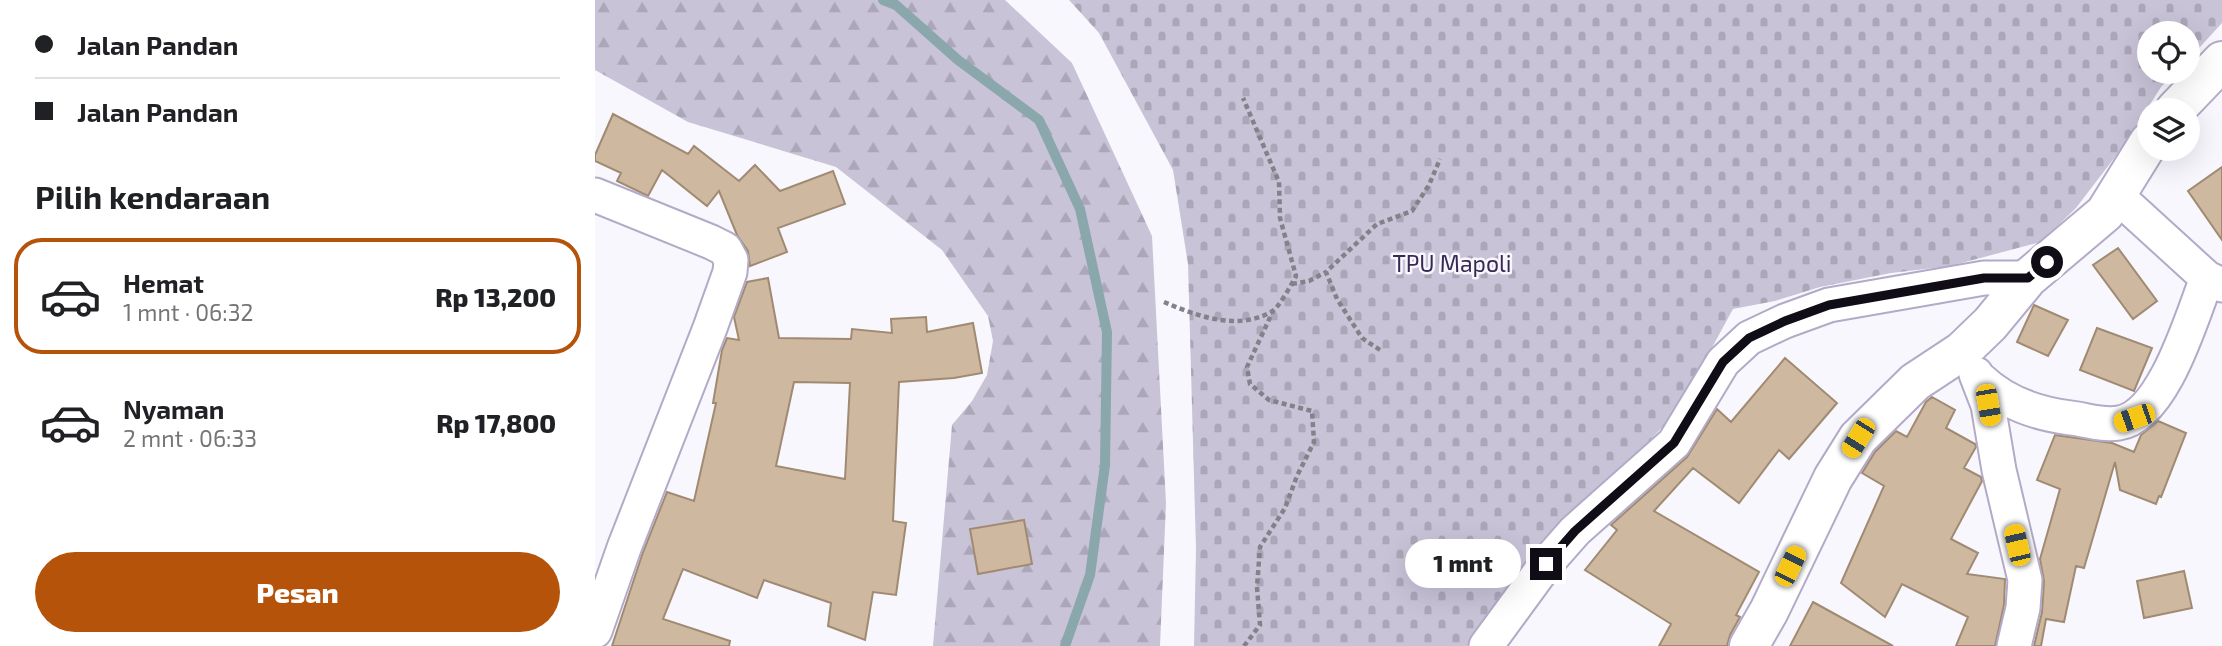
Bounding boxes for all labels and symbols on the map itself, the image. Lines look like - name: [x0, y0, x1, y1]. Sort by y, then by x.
- route start: [2031, 246, 2063, 278]
- park label: TPU Mapoli: [1392, 249, 1512, 277]
- car: [1975, 382, 2002, 428]
- car: [2111, 401, 2158, 435]
- car: [1838, 415, 1879, 461]
- car: [2003, 522, 2032, 568]
- callout: 1 mnt: [1406, 540, 1521, 588]
- car: [1772, 543, 1809, 589]
- route end: [1530, 548, 1562, 580]

